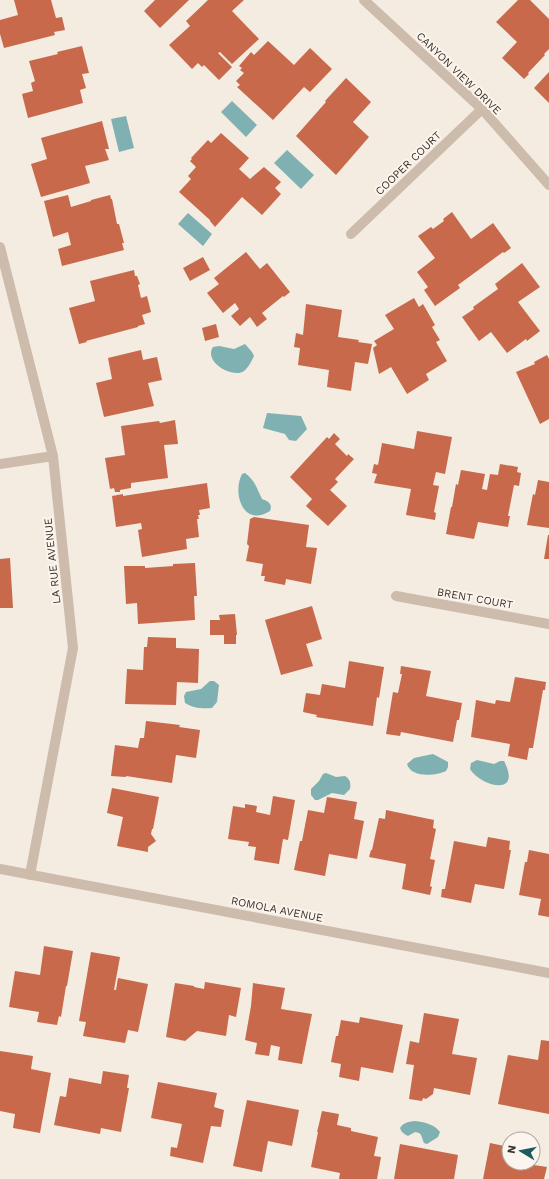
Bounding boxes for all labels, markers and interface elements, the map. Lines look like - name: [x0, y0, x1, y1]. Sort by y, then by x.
- street label: CANYON VIEW DRIVE: [414, 30, 504, 117]
- street label: COOPER COURT: [373, 129, 444, 198]
- street label: LA RUE AVENUE: [42, 517, 63, 605]
- street label: BRENT COURT: [436, 585, 514, 612]
- street label: ROMOLA AVENUE: [230, 894, 324, 925]
- north arrow: [501, 1131, 541, 1171]
- text: N: [505, 1144, 519, 1154]

